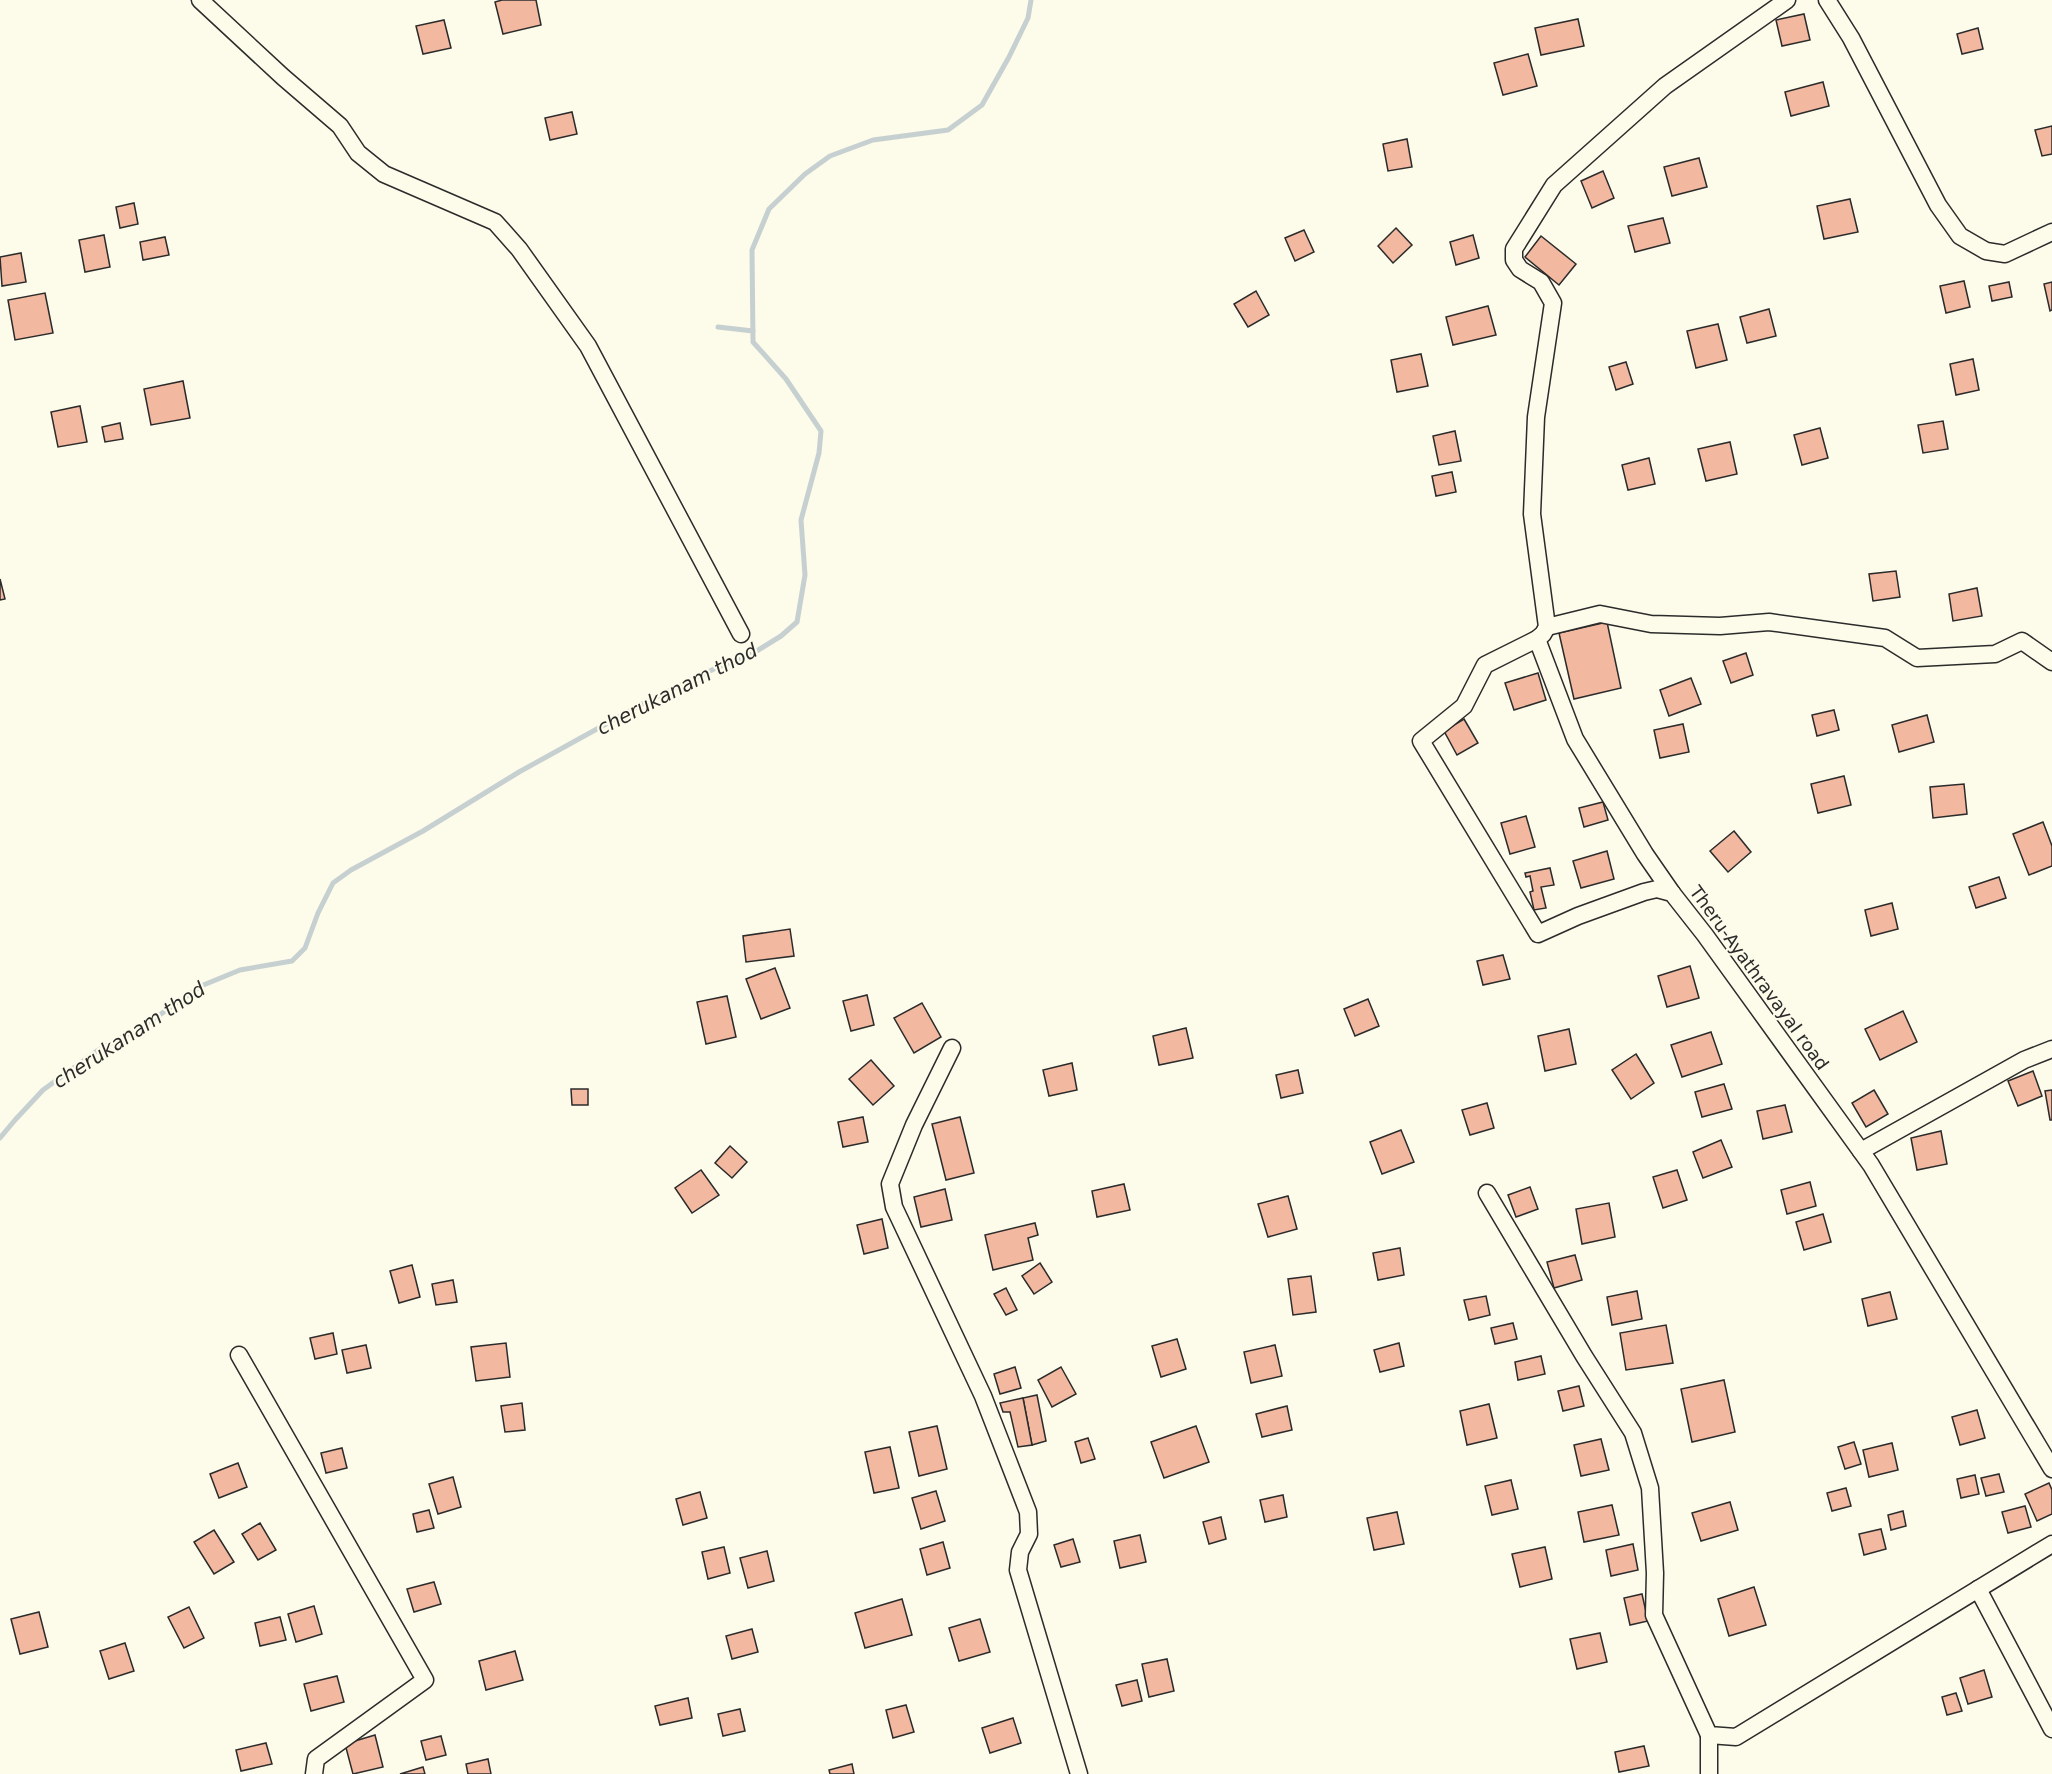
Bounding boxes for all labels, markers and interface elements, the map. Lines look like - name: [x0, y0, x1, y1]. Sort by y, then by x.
- water label: cherukanam thod: [593, 638, 762, 740]
- street label: Theru-Ayathravayal road: [1685, 881, 1833, 1074]
- water label: cherukanam thod: [48, 977, 210, 1093]

